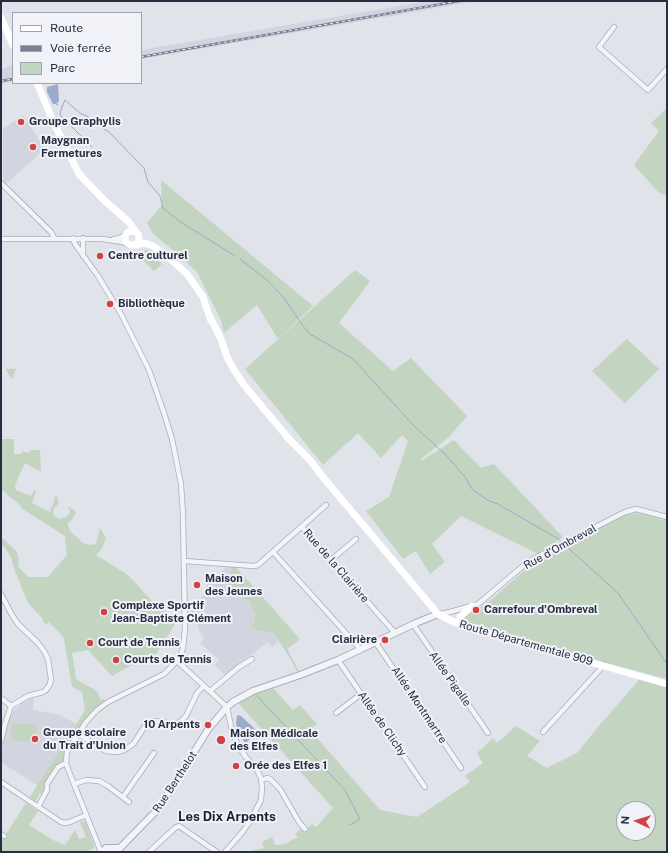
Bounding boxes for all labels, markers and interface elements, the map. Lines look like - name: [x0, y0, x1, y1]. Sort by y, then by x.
- legend: [12, 12, 142, 84]
- text: Route: [50, 21, 83, 35]
- text: Voie ferrée: [50, 41, 111, 55]
- text: Parc: [50, 61, 75, 75]
- place label: Groupe Graphylis: [29, 115, 121, 129]
- marker: Groupe Graphylis: [16, 117, 26, 127]
- place label: Maygnan Fermetures: [41, 134, 102, 160]
- marker: Maygnan Fermetures: [28, 142, 38, 152]
- place label: Centre culturel: [108, 249, 188, 263]
- marker: Centre culturel: [95, 251, 105, 261]
- place label: Bibliothèque: [118, 297, 185, 311]
- marker: Bibliothèque: [105, 299, 115, 309]
- street label: Rue d'Ombreval: [521, 522, 599, 572]
- street label: Rue de la Clairière: [300, 526, 372, 606]
- place label: Maison des Jeunes: [205, 572, 262, 598]
- marker: Maison des Jeunes: [192, 580, 202, 590]
- place label: Complexe Sportif Jean-Baptiste Clément: [112, 599, 231, 625]
- place label: Carrefour d'Ombreval: [484, 603, 598, 617]
- marker: Carrefour d'Ombreval: [471, 605, 481, 615]
- marker: Complexe Sportif Jean-Baptiste Clément: [99, 607, 109, 617]
- street label: Route Départementale 909: [458, 618, 594, 668]
- place label: Clairière: [332, 633, 377, 647]
- marker: Clairière: [380, 635, 390, 645]
- place label: Court de Tennis: [98, 636, 180, 650]
- marker: Court de Tennis: [85, 638, 95, 648]
- street label: Allée Pigalle: [426, 649, 474, 709]
- place label: Courts de Tennis: [124, 653, 212, 667]
- marker: Courts de Tennis: [111, 655, 121, 665]
- street label: Allée Montmartre: [388, 664, 450, 746]
- street label: Allée de Clichy: [355, 689, 409, 759]
- place label: 10 Arpents: [144, 718, 200, 732]
- marker: 10 Arpents: [203, 720, 213, 730]
- place label: Groupe scolaire du Trait d'Union: [43, 726, 126, 752]
- place label: Maison Médicale des Elfes: [230, 727, 318, 753]
- marker: Groupe scolaire du Trait d'Union: [30, 734, 40, 744]
- marker: Maison Médicale des Elfes: [215, 734, 227, 746]
- street label: Rue Berthelot: [150, 749, 200, 815]
- place label: Orée des Elfes 1: [244, 759, 327, 773]
- marker: Orée des Elfes 1: [231, 761, 241, 771]
- north arrow: [616, 801, 656, 841]
- district label: Les Dix Arpents: [178, 809, 276, 825]
- text: N: [619, 816, 631, 825]

